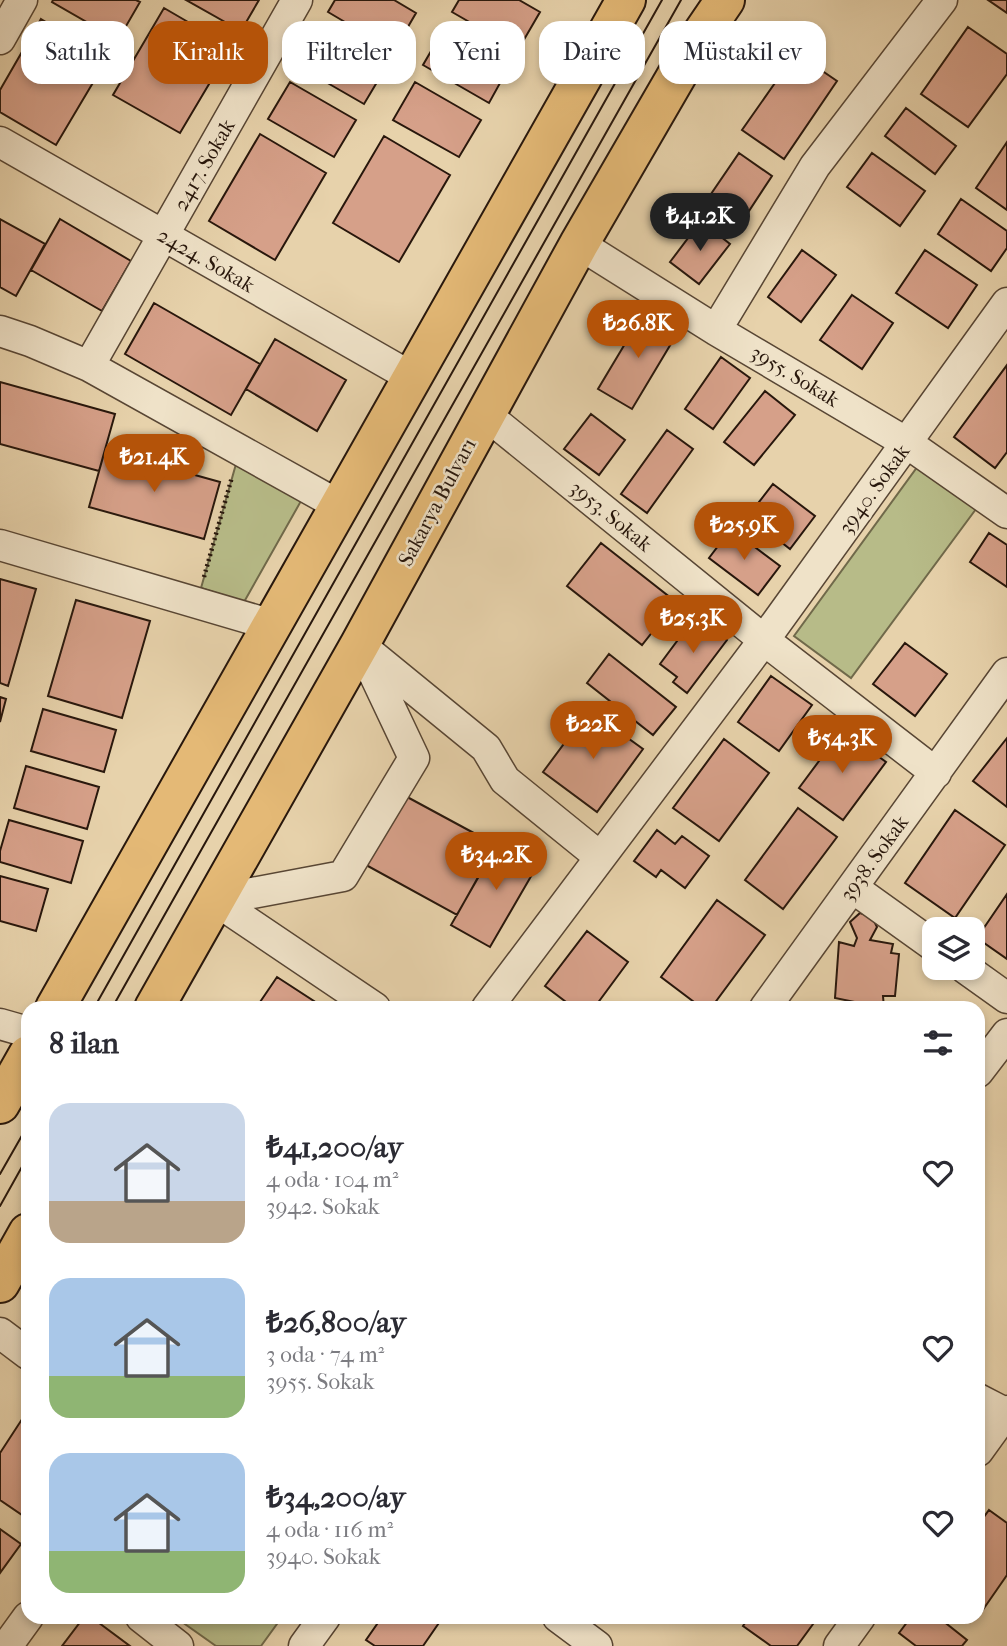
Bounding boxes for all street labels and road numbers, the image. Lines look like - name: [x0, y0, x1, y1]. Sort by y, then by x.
- street label: 2417. Sokak: [168, 115, 240, 215]
- street label: 2424. Sokak: [153, 223, 259, 298]
- street label: 3955. Sokak: [746, 340, 844, 412]
- street label: Sakarya Bulvarı: [393, 434, 481, 570]
- street label: 3940. Sokak: [834, 439, 915, 538]
- street label: 3953. Sokak: [565, 476, 657, 556]
- street label: 3938. Sokak: [835, 810, 913, 905]

